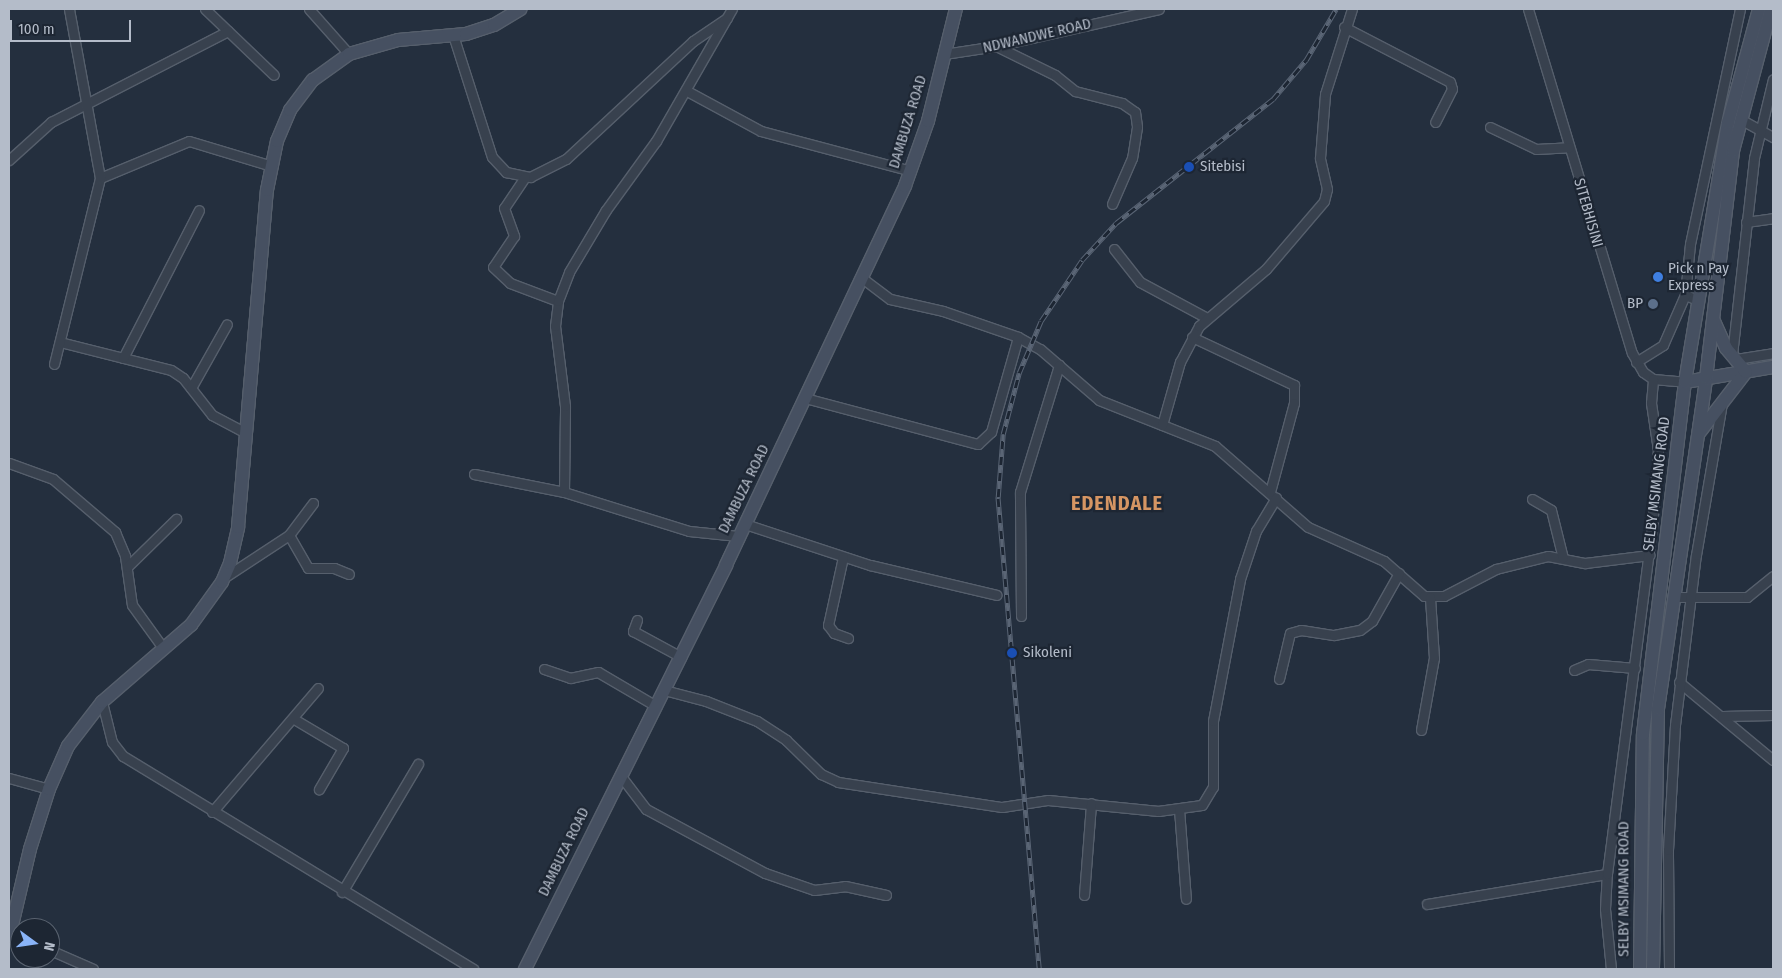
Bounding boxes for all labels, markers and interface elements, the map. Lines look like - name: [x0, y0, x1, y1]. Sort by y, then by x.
- scale bar: [12, 10, 134, 42]
- street label: NDWANDWE ROAD: [981, 15, 1093, 57]
- text: 100 m: [18, 20, 55, 38]
- street label: DAMBUZA ROAD: [885, 73, 931, 171]
- place label: Sitebisi: [1200, 158, 1245, 176]
- marker: Sitebisi: [1182, 160, 1196, 174]
- street label: SITEBHISINI: [1570, 176, 1606, 250]
- place label: Pick n Pay Express: [1668, 259, 1729, 294]
- marker: Pick n Pay Express: [1652, 271, 1664, 283]
- place label: BP: [1627, 295, 1643, 313]
- marker: BP: [1647, 298, 1659, 310]
- street label: SELBY MSIMANG ROAD: [1640, 416, 1674, 552]
- street label: DAMBUZA ROAD: [715, 442, 773, 536]
- district label: EDENDALE: [1070, 491, 1164, 515]
- place label: Sikoleni: [1023, 644, 1072, 662]
- marker: Sikoleni: [1005, 646, 1019, 660]
- street label: DAMBUZA ROAD: [535, 805, 593, 899]
- street label: SELBY MSIMANG ROAD: [1615, 821, 1633, 957]
- north arrow: [10, 918, 60, 968]
- text: N: [40, 940, 58, 953]

